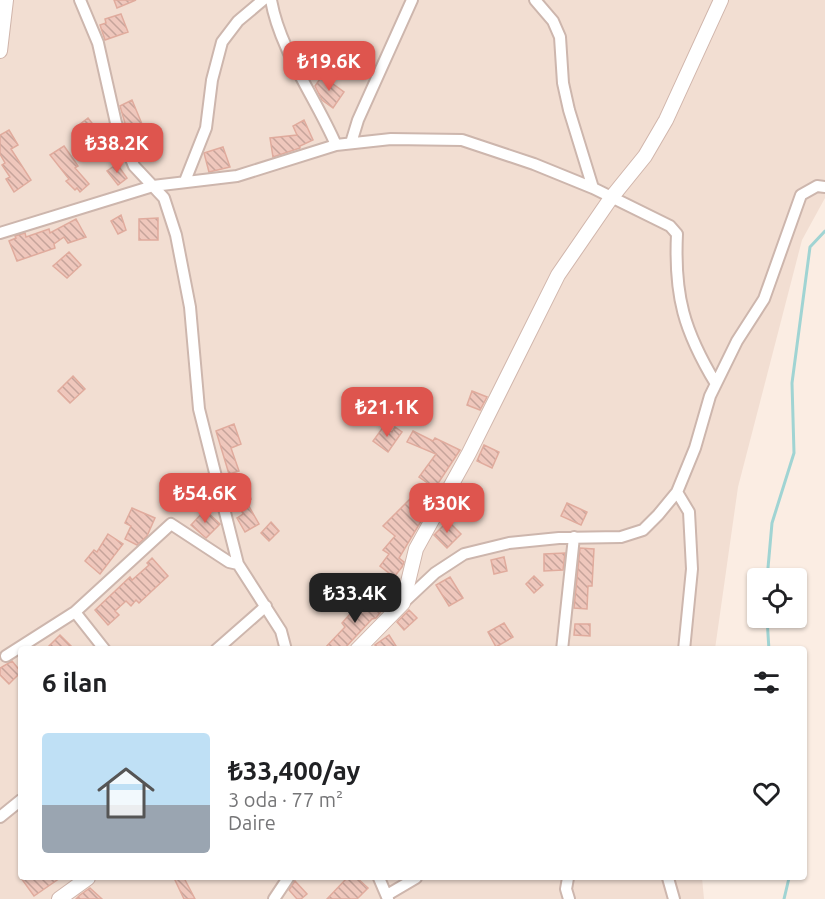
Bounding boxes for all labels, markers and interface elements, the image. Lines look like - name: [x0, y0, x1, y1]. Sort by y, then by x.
- pin: ₺19.6K: [280, 41, 378, 92]
- text: ₺19.6K: [297, 49, 361, 72]
- pin: ₺38.2K: [68, 123, 166, 174]
- text: ₺38.2K: [85, 131, 149, 154]
- pin: ₺21.1K: [338, 387, 436, 438]
- text: ₺21.1K: [355, 395, 419, 418]
- pin: ₺54.6K: [156, 473, 254, 524]
- text: ₺54.6K: [173, 481, 237, 504]
- pin: ₺30K: [411, 483, 483, 534]
- text: ₺30K: [423, 491, 471, 514]
- map controls: [747, 568, 807, 628]
- button: locate: [747, 568, 807, 628]
- pin: ₺33.4K: [306, 573, 404, 624]
- text: ₺33.4K: [323, 581, 387, 604]
- icon: filters: [750, 666, 783, 699]
- text: 6 ilan: [42, 668, 108, 697]
- text: ₺33,400/ay: [228, 756, 360, 785]
- icon: home: [90, 757, 162, 829]
- icon: heart: [750, 777, 783, 810]
- text: 3 oda · 77 m²: [228, 788, 343, 811]
- text: Daire: [228, 811, 276, 834]

